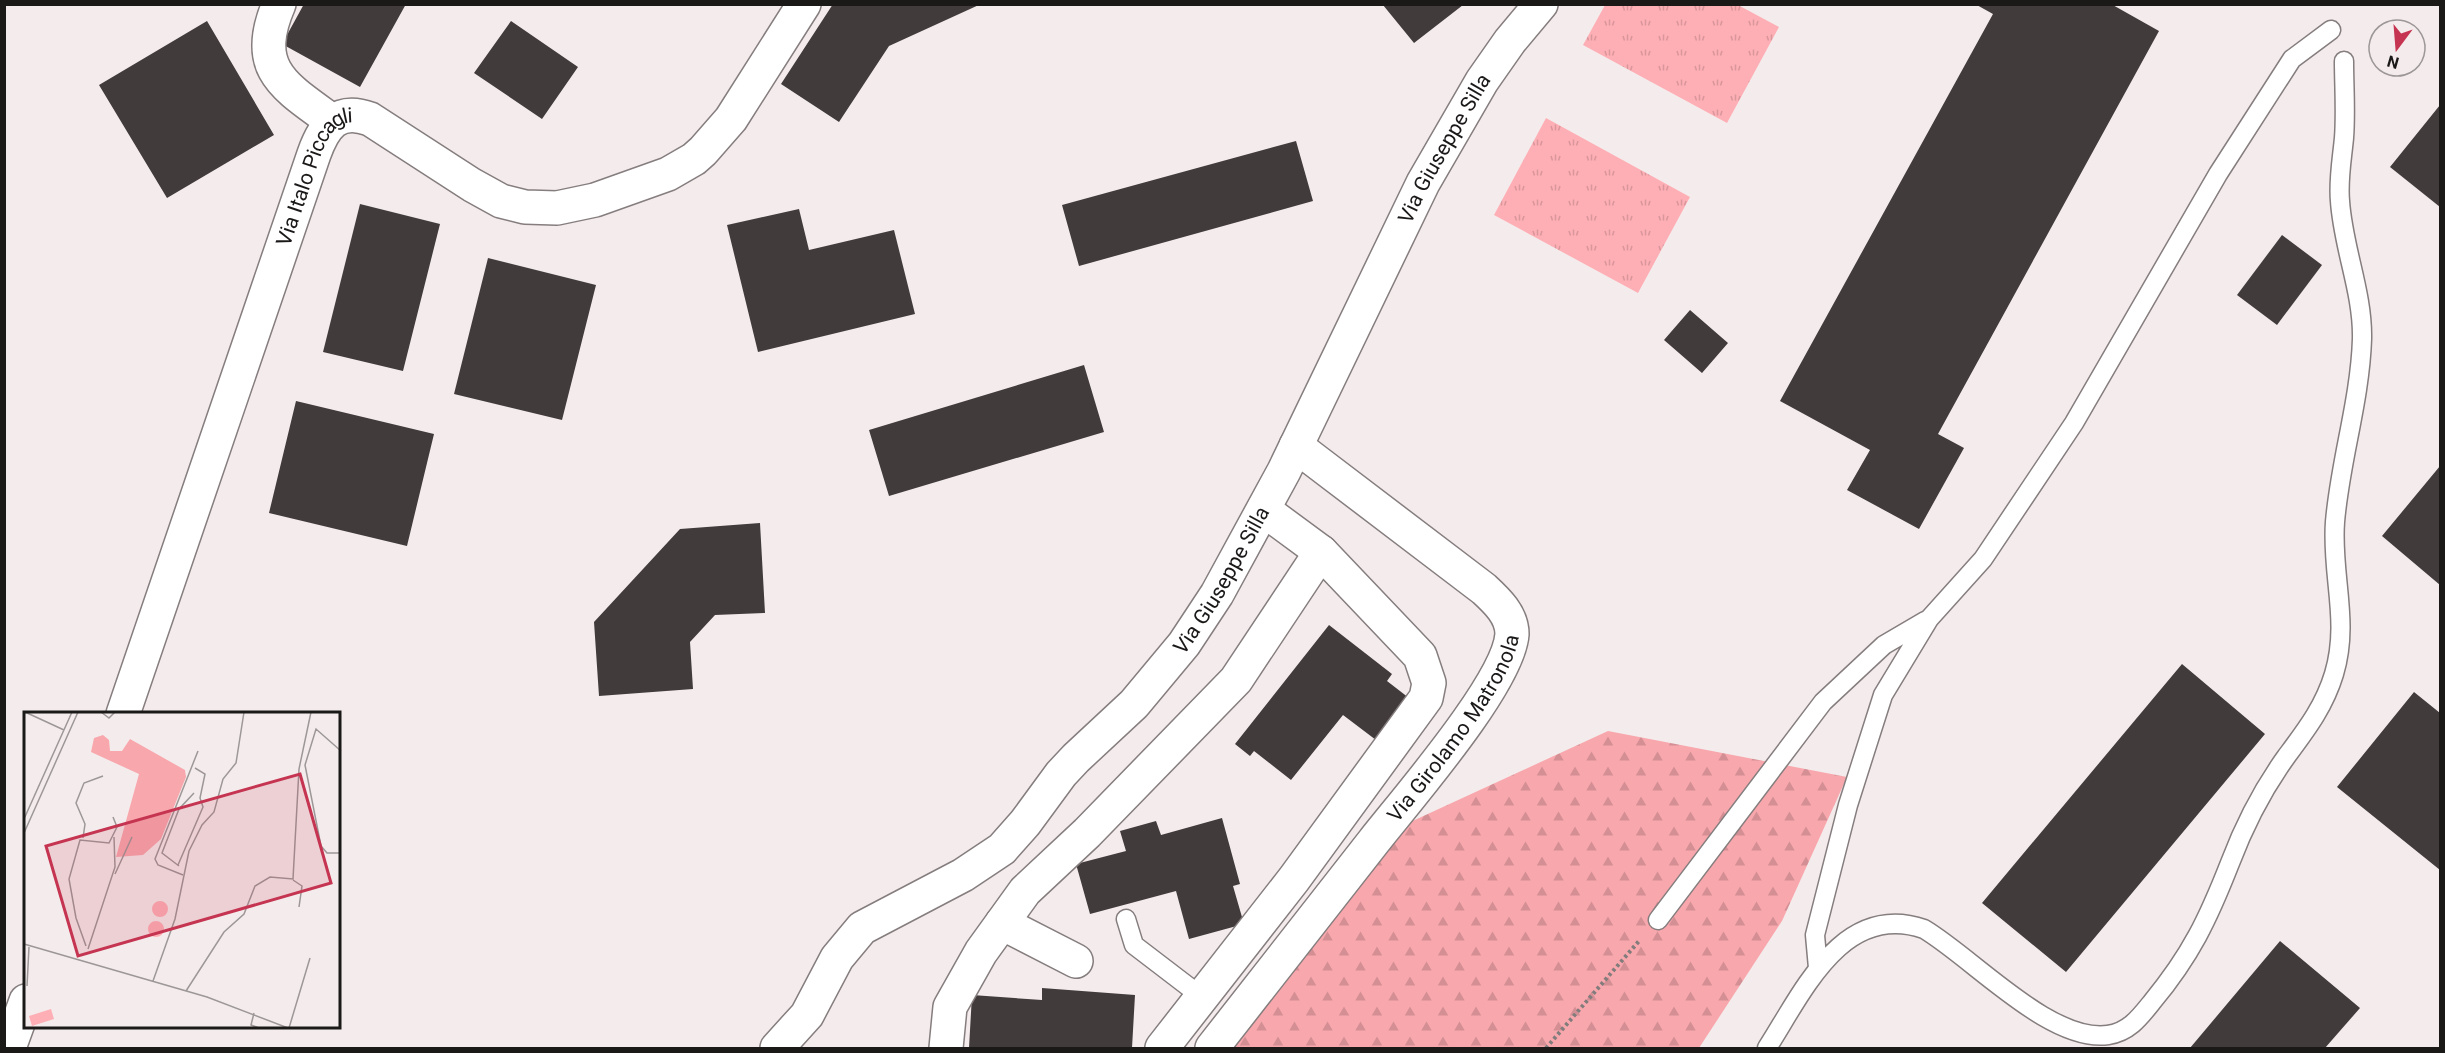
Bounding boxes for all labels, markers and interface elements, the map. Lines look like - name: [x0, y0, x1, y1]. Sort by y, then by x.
- north arrow: [2367, 18, 2427, 78]
- text: N: [2385, 51, 2401, 73]
- street label: Via Giuseppe Silla: [1393, 69, 1495, 227]
- street label: Via Italo Piccagli: [272, 103, 353, 249]
- street label: Via Giuseppe Silla: [1169, 502, 1274, 659]
- street label: Via Girolamo Matronola: [1382, 632, 1524, 827]
- inset map: [24, 712, 340, 1029]

